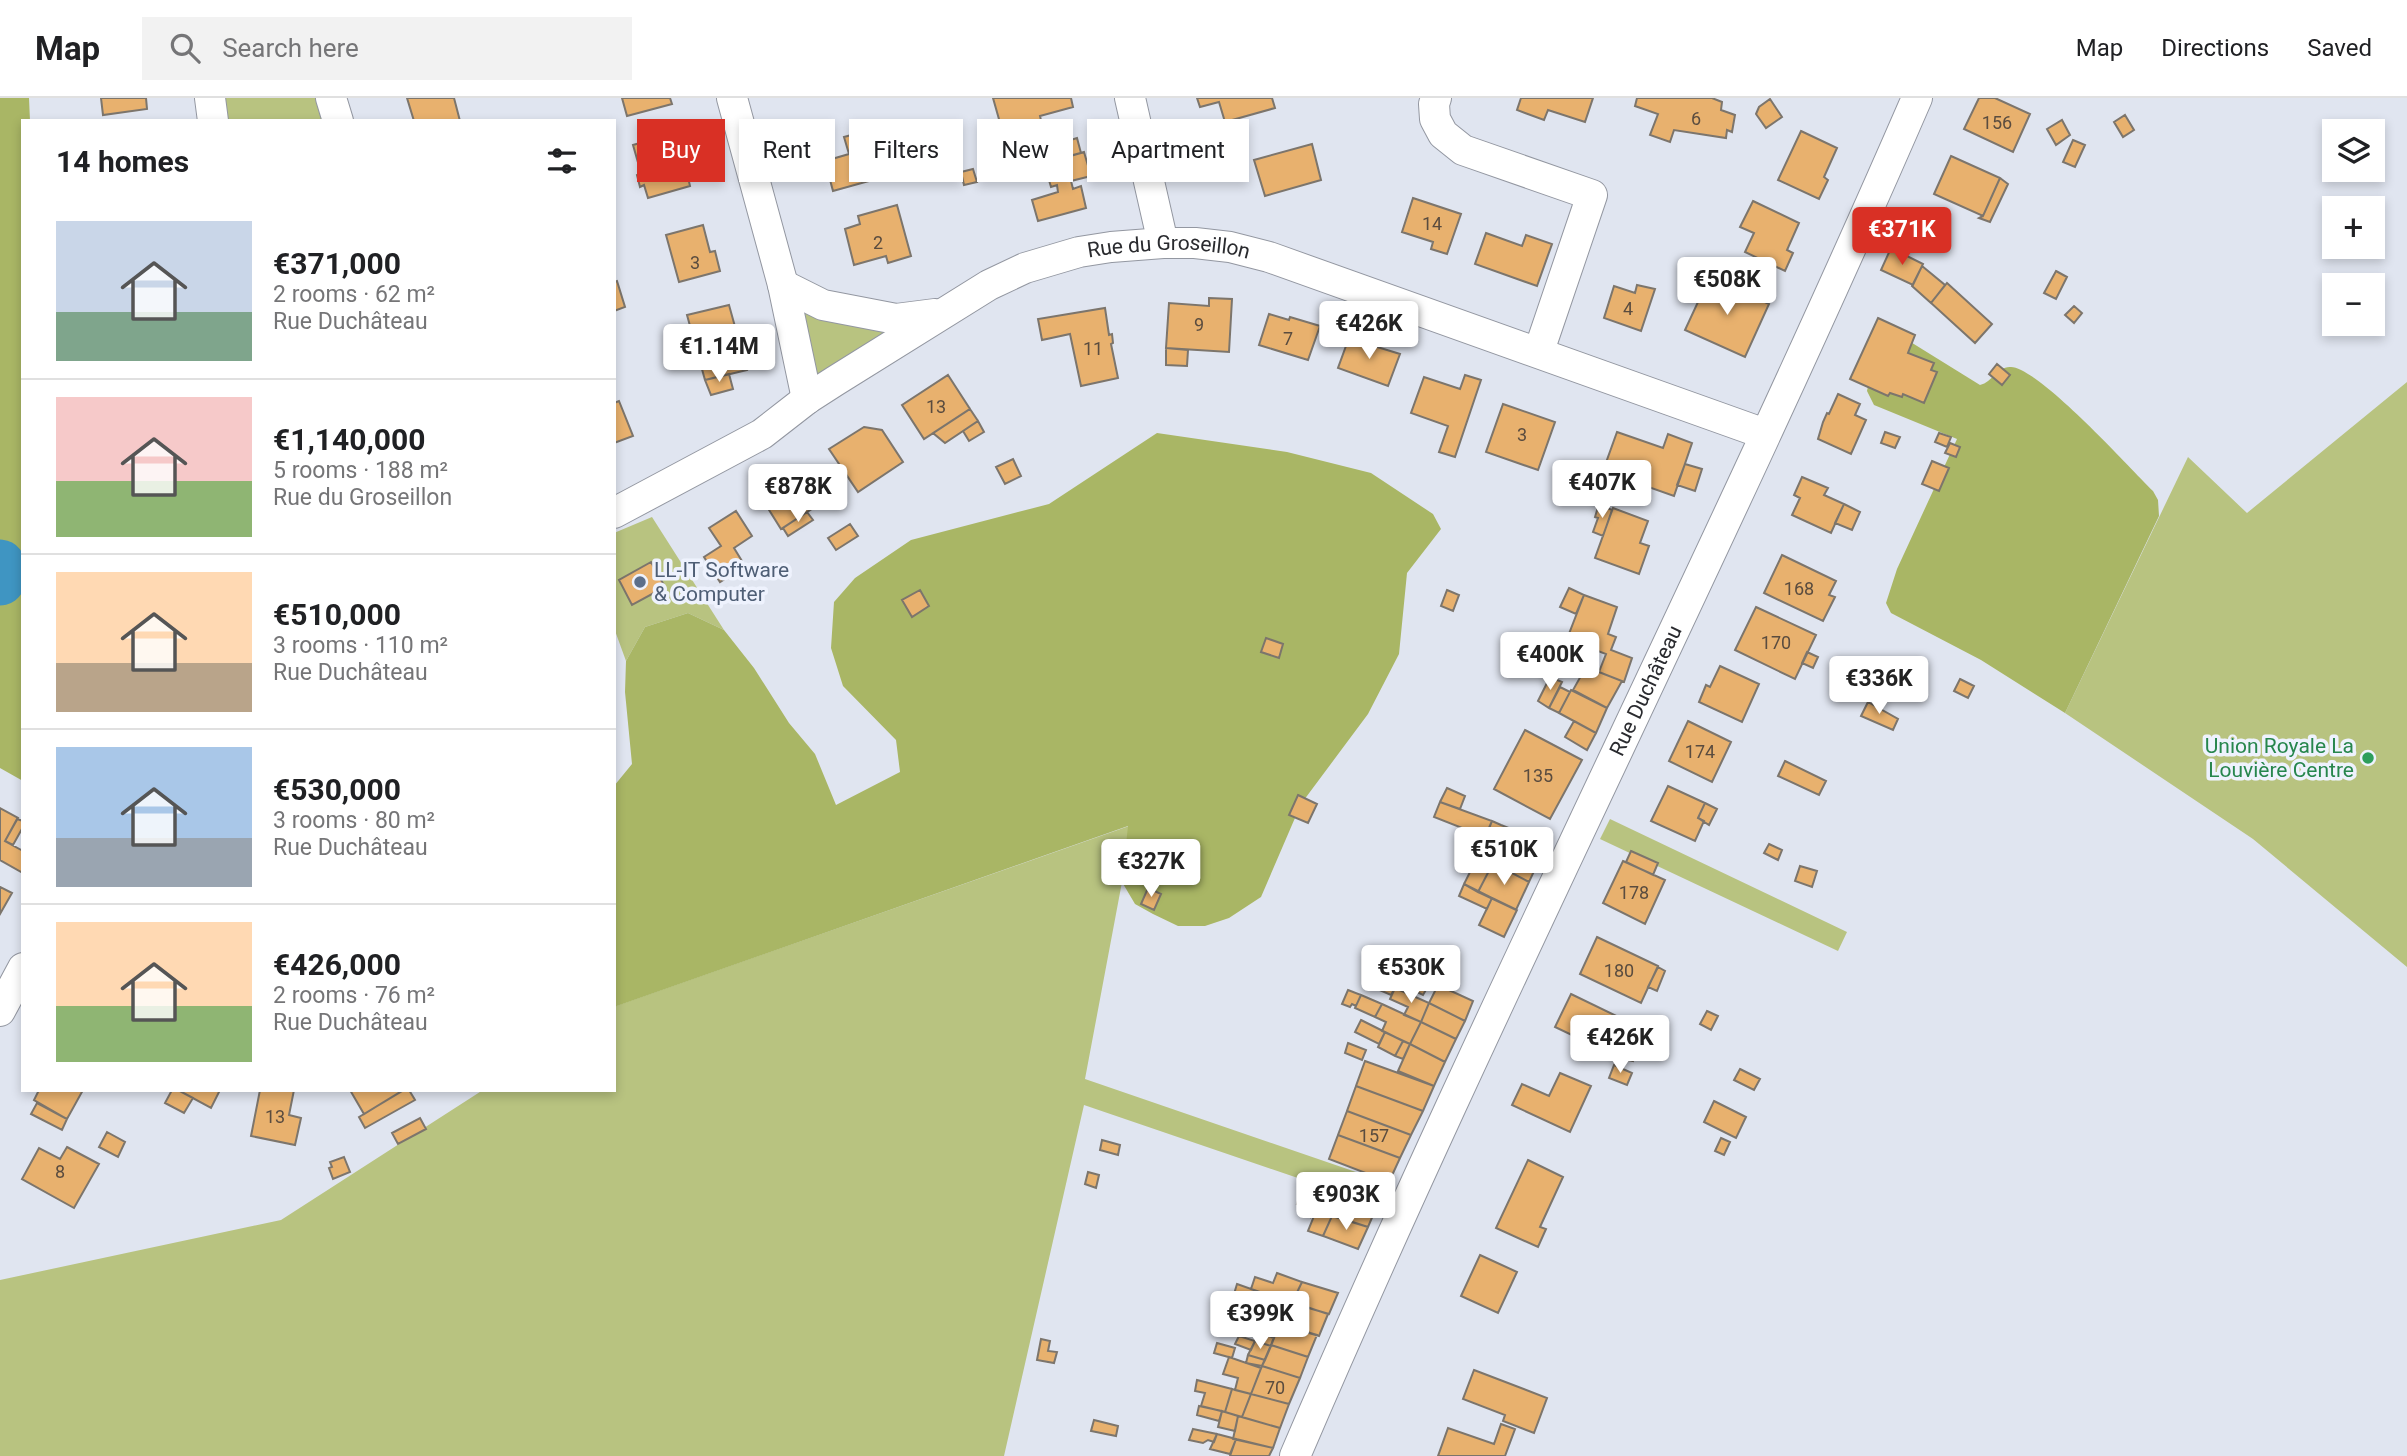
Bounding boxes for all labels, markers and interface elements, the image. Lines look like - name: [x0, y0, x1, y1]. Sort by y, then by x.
- search box: [142, 17, 632, 80]
- text: Map: [35, 29, 100, 68]
- icon: search: [166, 29, 204, 67]
- text: Search here: [222, 33, 359, 63]
- text: Map: [2076, 34, 2123, 62]
- text: Directions: [2161, 34, 2269, 62]
- text: Saved: [2307, 34, 2372, 62]
- house number: 6: [1691, 108, 1701, 129]
- house number: 156: [1982, 112, 2012, 133]
- chip: Buy: [637, 119, 725, 182]
- chip: Rent: [739, 119, 835, 182]
- chip: Filters: [849, 119, 963, 182]
- chip: New: [977, 119, 1073, 182]
- chip: Apartment: [1087, 119, 1249, 182]
- map controls: [2322, 119, 2385, 336]
- button: layers: [2322, 119, 2385, 182]
- icon: filters: [543, 142, 581, 180]
- text: 14 homes: [56, 144, 189, 179]
- button: +: [2322, 196, 2385, 259]
- pin: €371K: [1853, 208, 1951, 267]
- house number: 14: [1422, 213, 1442, 234]
- text: €371K: [1868, 216, 1936, 243]
- street label: Rue du Groseillon: [1086, 230, 1253, 264]
- house number: 2: [873, 232, 883, 253]
- text: €371,000: [273, 246, 401, 281]
- icon: home: [112, 249, 196, 333]
- house number: 3: [690, 252, 700, 273]
- pin: €508K: [1678, 258, 1776, 317]
- text: €508K: [1693, 266, 1761, 293]
- button: −: [2322, 273, 2385, 336]
- text: 2 rooms · 62 m²: [273, 281, 435, 308]
- house number: 4: [1623, 298, 1633, 319]
- pin: €426K: [1320, 302, 1418, 361]
- text: Rue Duchâteau: [273, 308, 428, 335]
- text: €426K: [1335, 310, 1403, 337]
- house number: 9: [1194, 314, 1204, 335]
- pin: €1.14M: [662, 324, 776, 384]
- house number: 7: [1283, 328, 1293, 349]
- text: €1.14M: [679, 333, 759, 360]
- house number: 11: [1083, 338, 1103, 359]
- house number: 13: [926, 396, 946, 417]
- text: €1,140,000: [273, 422, 425, 457]
- house number: 3: [1517, 424, 1527, 445]
- icon: home: [112, 425, 196, 509]
- text: 5 rooms · 188 m²: [273, 457, 448, 484]
- pin: €407K: [1553, 460, 1651, 520]
- pin: €878K: [749, 464, 847, 524]
- text: €407K: [1568, 469, 1636, 496]
- text: €878K: [764, 473, 832, 500]
- text: Rue du Groseillon: [273, 484, 452, 511]
- place label: LL-IT Software & Computer: [654, 558, 789, 606]
- marker: LL-IT Software & Computer: [632, 574, 648, 590]
- house number: 168: [1784, 578, 1814, 599]
- text: €510,000: [273, 597, 401, 632]
- icon: home: [112, 600, 196, 684]
- street label: Rue Duchâteau: [1605, 622, 1687, 760]
- text: 3 rooms · 110 m²: [273, 632, 448, 659]
- pin: €400K: [1501, 632, 1599, 692]
- house number: 170: [1761, 632, 1791, 653]
- text: €400K: [1516, 641, 1584, 668]
- pin: €336K: [1830, 656, 1928, 716]
- text: Rue Duchâteau: [273, 659, 428, 686]
- text: €336K: [1845, 665, 1913, 692]
- place label: Union Royale La Louvière Centre: [2205, 734, 2354, 782]
- house number: 174: [1685, 741, 1715, 762]
- marker: Union Royale La Louvière Centre: [2360, 750, 2376, 766]
- house number: 135: [1523, 765, 1553, 786]
- text: €530,000: [273, 772, 401, 807]
- icon: home: [112, 775, 196, 859]
- text: 3 rooms · 80 m²: [273, 807, 435, 834]
- pin: €510K: [1455, 828, 1553, 887]
- text: Rue Duchâteau: [273, 834, 428, 861]
- text: €510K: [1470, 836, 1538, 863]
- pin: €327K: [1102, 840, 1200, 899]
- text: €327K: [1117, 848, 1185, 875]
- house number: 178: [1619, 882, 1649, 903]
- pin: €530K: [1362, 946, 1460, 1005]
- text: €426,000: [273, 947, 401, 982]
- icon: home: [112, 950, 196, 1034]
- text: €530K: [1377, 954, 1445, 981]
- house number: 180: [1604, 960, 1634, 981]
- text: 2 rooms · 76 m²: [273, 982, 435, 1009]
- text: Rue Duchâteau: [273, 1009, 428, 1036]
- pin: €426K: [1571, 1016, 1669, 1075]
- text: €426K: [1586, 1024, 1654, 1051]
- house number: 13: [265, 1106, 285, 1127]
- house number: 157: [1359, 1125, 1389, 1146]
- house number: 8: [55, 1161, 65, 1182]
- pin: €903K: [1297, 1172, 1395, 1232]
- text: €903K: [1312, 1181, 1380, 1208]
- pin: €399K: [1211, 1292, 1309, 1351]
- text: €399K: [1226, 1300, 1294, 1327]
- house number: 70: [1265, 1377, 1285, 1398]

